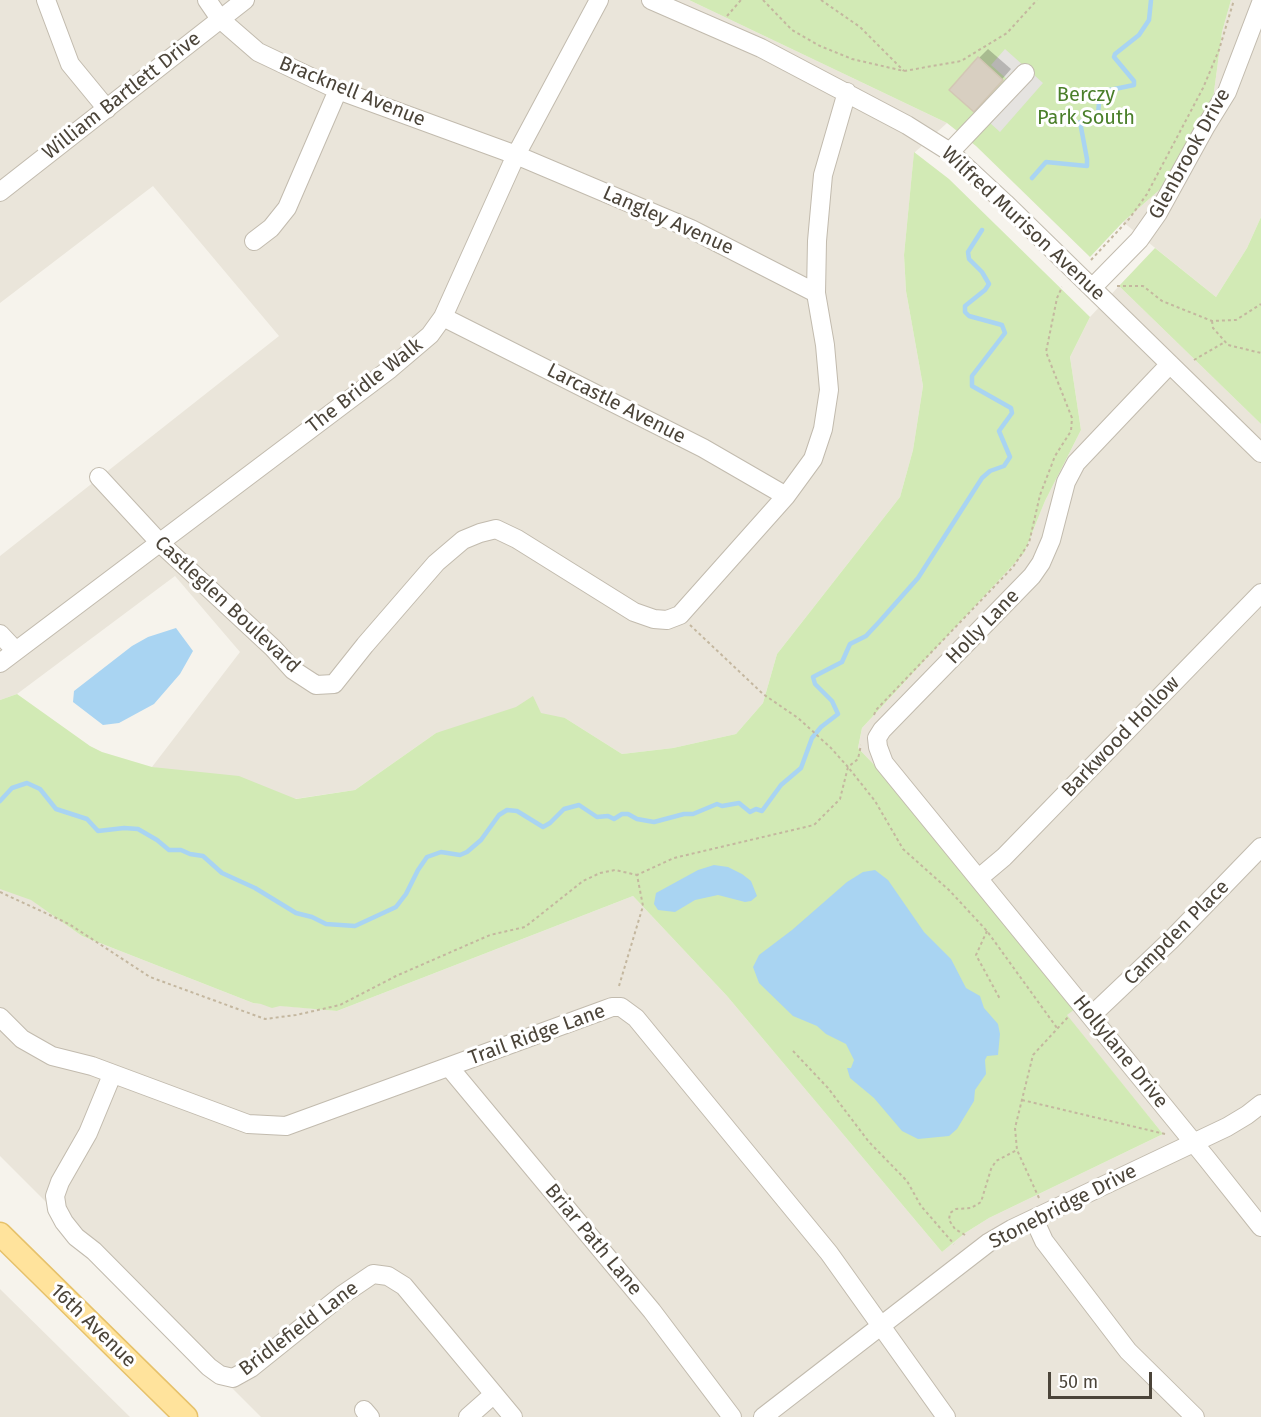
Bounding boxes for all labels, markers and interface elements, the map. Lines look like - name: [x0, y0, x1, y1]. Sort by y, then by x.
- street label: William Bartlett Drive: [38, 27, 206, 165]
- street label: Bracknell Avenue: [275, 52, 429, 132]
- park label: Berczy Park South: [1037, 83, 1135, 130]
- street label: Glenbrook Drive: [1144, 84, 1236, 224]
- street label: Wilfred Murison Avenue: [936, 142, 1110, 306]
- street label: Langley Avenue: [599, 181, 737, 261]
- street label: The Bridle Walk: [302, 333, 428, 439]
- street label: Larcastle Avenue: [543, 359, 689, 449]
- street label: Castleglen Boulevard: [149, 531, 305, 679]
- street label: Holly Lane: [941, 584, 1025, 670]
- street label: Barkwood Hollow: [1057, 672, 1185, 802]
- street label: Campden Place: [1119, 875, 1235, 991]
- street label: Hollylane Drive: [1067, 991, 1173, 1113]
- street label: Trail Ridge Lane: [465, 999, 609, 1071]
- street label: Stonebridge Drive: [985, 1159, 1141, 1255]
- street label: Briar Path Lane: [539, 1179, 647, 1301]
- street label: Bridlefield Lane: [235, 1276, 363, 1382]
- street label: 16th Avenue: [45, 1279, 141, 1373]
- scale bar: [1051, 1360, 1154, 1398]
- text: 50 m: [1059, 1371, 1098, 1393]

